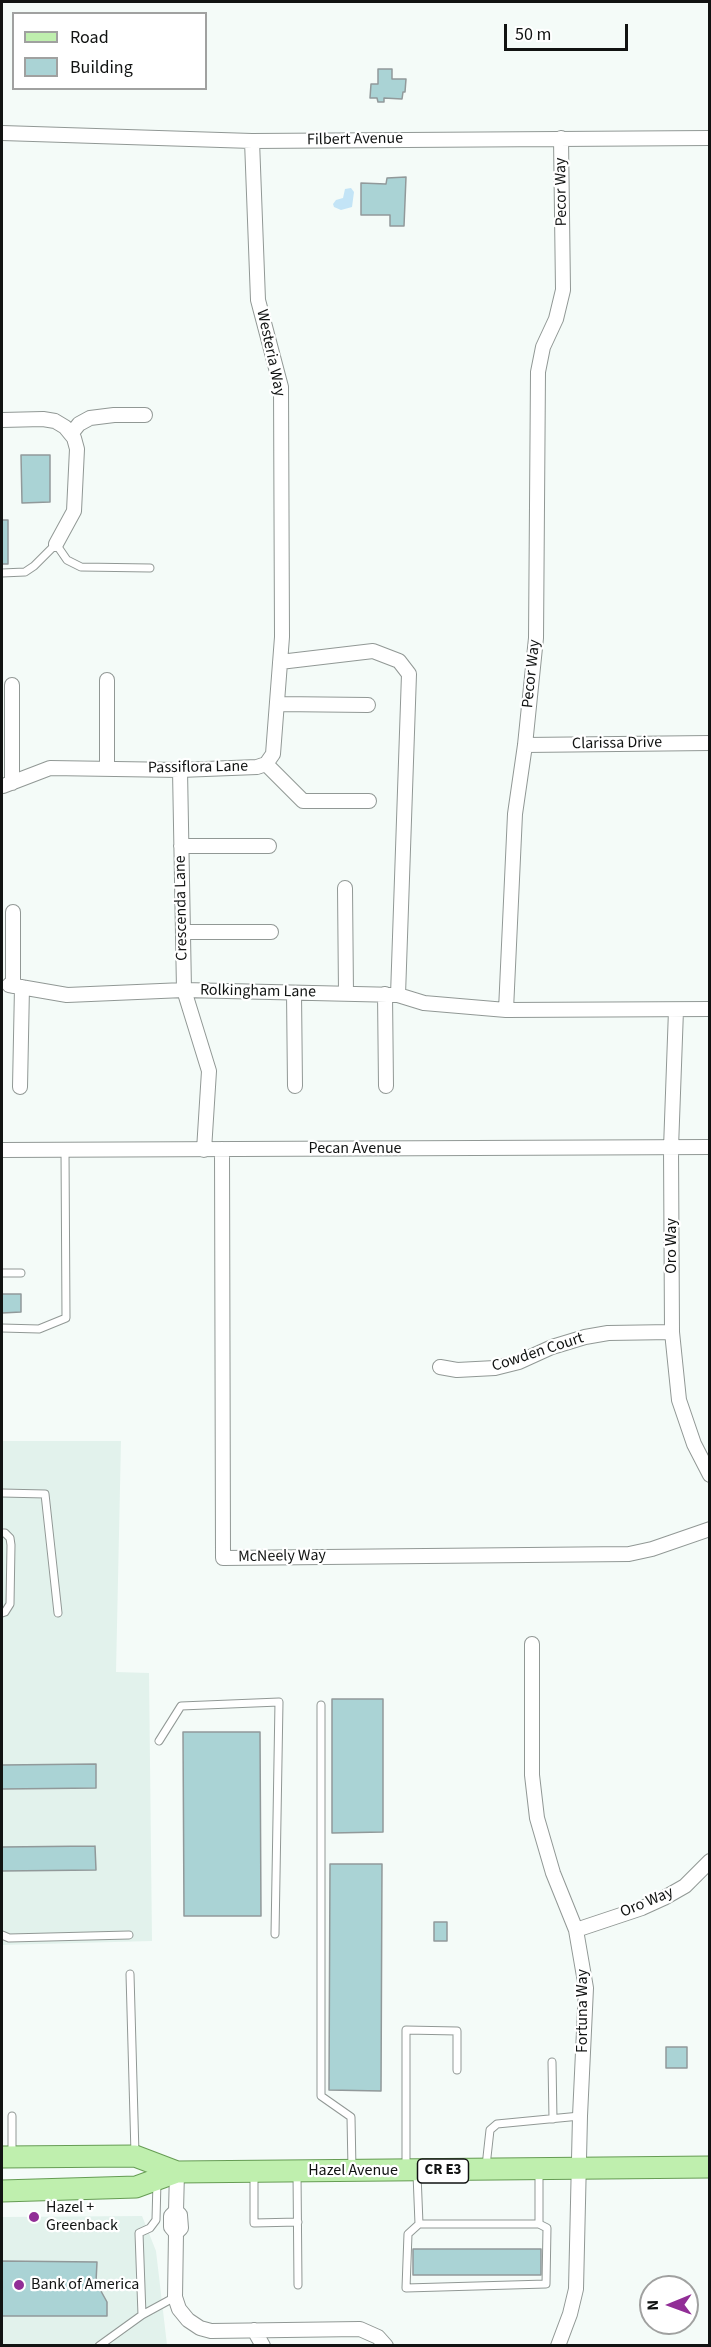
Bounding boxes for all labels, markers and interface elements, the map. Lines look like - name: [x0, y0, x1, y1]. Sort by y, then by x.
- legend: [12, 12, 207, 90]
- scale bar: [507, 12, 632, 50]
- text: 50 m: [515, 22, 551, 47]
- text: Road: [70, 25, 109, 50]
- text: Building: [70, 55, 133, 80]
- street label: Filbert Avenue: [307, 130, 403, 150]
- street label: Pecor Way: [552, 157, 572, 227]
- street label: Westeria Way: [251, 308, 289, 398]
- street label: Pecor Way: [519, 639, 545, 709]
- street label: Clarissa Drive: [572, 734, 662, 754]
- street label: Passiflora Lane: [148, 758, 248, 778]
- street label: Crescenda Lane: [171, 855, 193, 961]
- street label: Rolkingham Lane: [200, 981, 316, 1003]
- street label: Pecan Avenue: [308, 1139, 402, 1159]
- street label: Oro Way: [662, 1218, 682, 1274]
- street label: Cowden Court: [490, 1329, 586, 1377]
- street label: McNeely Way: [238, 1547, 326, 1567]
- street label: Oro Way: [618, 1883, 676, 1923]
- street label: Fortuna Way: [573, 1969, 593, 2053]
- road number: CR E3: [418, 2159, 468, 2183]
- street label: Hazel Avenue: [308, 2161, 398, 2181]
- place label: Hazel + Greenback: [46, 2198, 118, 2236]
- marker: Hazel + Greenback: [27, 2210, 41, 2224]
- place label: Bank of America: [31, 2275, 139, 2295]
- north arrow: [639, 2275, 699, 2335]
- marker: Bank of America: [12, 2278, 26, 2292]
- text: N: [642, 2300, 664, 2311]

